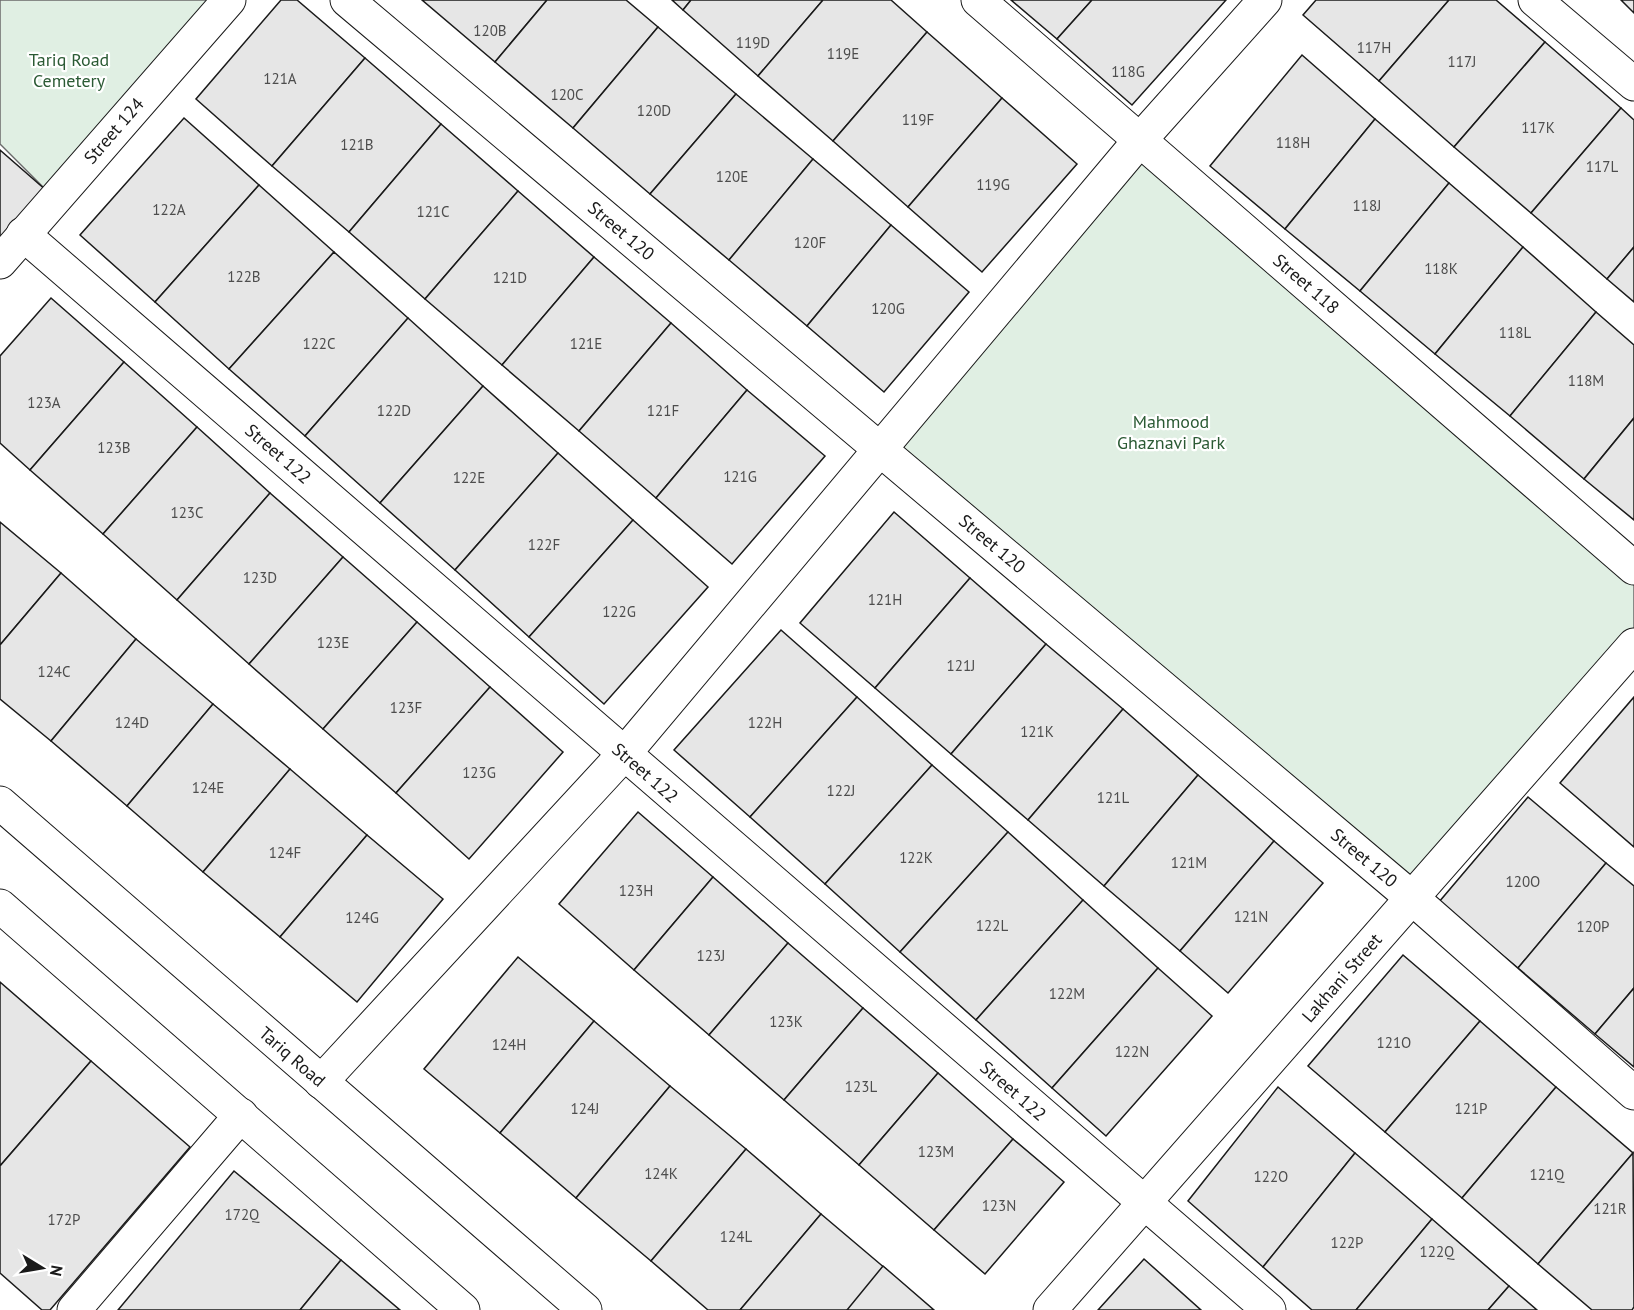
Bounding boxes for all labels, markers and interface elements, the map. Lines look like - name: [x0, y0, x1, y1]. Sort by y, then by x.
- house number: 120B: [473, 21, 507, 40]
- house number: 119D: [736, 33, 770, 52]
- house number: 117H: [1357, 38, 1391, 57]
- house number: 119E: [827, 44, 859, 63]
- park label: Tariq Road Cemetery: [29, 48, 109, 92]
- house number: 117J: [1448, 52, 1476, 71]
- house number: 118G: [1111, 62, 1145, 81]
- house number: 121A: [263, 69, 297, 88]
- house number: 120C: [550, 85, 584, 104]
- street label: Street 124: [79, 93, 149, 168]
- house number: 120D: [637, 101, 671, 120]
- house number: 119F: [902, 110, 934, 129]
- house number: 117K: [1521, 118, 1555, 137]
- house number: 118H: [1276, 133, 1310, 152]
- house number: 121B: [340, 135, 374, 154]
- house number: 117L: [1586, 157, 1618, 176]
- house number: 120E: [716, 167, 748, 186]
- house number: 119G: [976, 175, 1010, 194]
- street label: Street 120: [583, 196, 660, 265]
- house number: 118J: [1353, 196, 1381, 215]
- house number: 122A: [152, 200, 186, 219]
- house number: 121C: [416, 202, 450, 221]
- house number: 120F: [794, 233, 826, 252]
- street label: Street 118: [1269, 249, 1344, 319]
- house number: 118K: [1424, 259, 1458, 278]
- house number: 122B: [227, 267, 261, 286]
- house number: 121D: [493, 268, 527, 287]
- house number: 120G: [871, 299, 905, 318]
- house number: 118L: [1499, 323, 1531, 342]
- house number: 122C: [302, 334, 336, 353]
- house number: 121E: [570, 334, 602, 353]
- house number: 118M: [1568, 371, 1604, 390]
- house number: 123A: [27, 393, 61, 412]
- house number: 122D: [377, 401, 411, 420]
- house number: 121F: [647, 401, 679, 420]
- park label: Mahmood Ghaznavi Park: [1117, 410, 1225, 454]
- street label: Street 122: [241, 419, 316, 489]
- house number: 123B: [97, 438, 131, 457]
- house number: 121G: [723, 467, 757, 486]
- house number: 122E: [453, 468, 485, 487]
- house number: 123C: [170, 503, 204, 522]
- street label: Street 120: [954, 509, 1031, 578]
- house number: 122F: [528, 535, 560, 554]
- house number: 123D: [243, 568, 277, 587]
- house number: 121H: [868, 590, 902, 609]
- house number: 122G: [602, 602, 636, 621]
- house number: 123E: [317, 633, 349, 652]
- house number: 121J: [947, 656, 975, 675]
- house number: 124C: [37, 662, 71, 681]
- house number: 123F: [390, 698, 422, 717]
- house number: 124D: [115, 713, 149, 732]
- house number: 122H: [748, 713, 782, 732]
- house number: 121K: [1020, 722, 1054, 741]
- street label: Street 122: [608, 738, 683, 808]
- house number: 123G: [462, 763, 496, 782]
- house number: 124E: [192, 778, 224, 797]
- house number: 122J: [827, 781, 855, 800]
- house number: 121L: [1097, 788, 1129, 807]
- street label: Street 120: [1326, 823, 1403, 892]
- house number: 124F: [269, 843, 301, 862]
- house number: 122K: [899, 848, 933, 867]
- house number: 121M: [1171, 853, 1207, 872]
- house number: 120O: [1506, 872, 1540, 891]
- house number: 123H: [619, 881, 653, 900]
- house number: 121N: [1234, 907, 1268, 926]
- house number: 124G: [345, 908, 379, 927]
- house number: 122L: [976, 916, 1008, 935]
- house number: 120P: [1577, 917, 1609, 936]
- street label: Lakhani Street: [1297, 928, 1387, 1027]
- house number: 123J: [697, 946, 725, 965]
- house number: 122M: [1049, 984, 1085, 1003]
- house number: 123K: [769, 1012, 803, 1031]
- street label: Tariq Road: [254, 1022, 330, 1092]
- house number: 121O: [1377, 1033, 1411, 1052]
- house number: 124H: [492, 1035, 526, 1054]
- house number: 122N: [1115, 1042, 1149, 1061]
- street label: Street 122: [976, 1056, 1051, 1126]
- house number: 123L: [845, 1077, 877, 1096]
- house number: 124J: [571, 1099, 599, 1118]
- house number: 121P: [1455, 1099, 1487, 1118]
- house number: 123M: [918, 1142, 954, 1161]
- house number: 124K: [644, 1164, 678, 1183]
- house number: 121Q: [1530, 1165, 1565, 1184]
- house number: 122O: [1254, 1167, 1288, 1186]
- house number: 123N: [982, 1196, 1016, 1215]
- house number: 121R: [1593, 1199, 1627, 1218]
- house number: 172Q: [225, 1205, 260, 1224]
- house number: 172P: [48, 1210, 80, 1229]
- house number: 124L: [720, 1227, 752, 1246]
- house number: 122P: [1331, 1233, 1363, 1252]
- north arrow: [12, 1238, 72, 1298]
- house number: 122Q: [1420, 1242, 1455, 1261]
- text: N: [46, 1264, 68, 1278]

